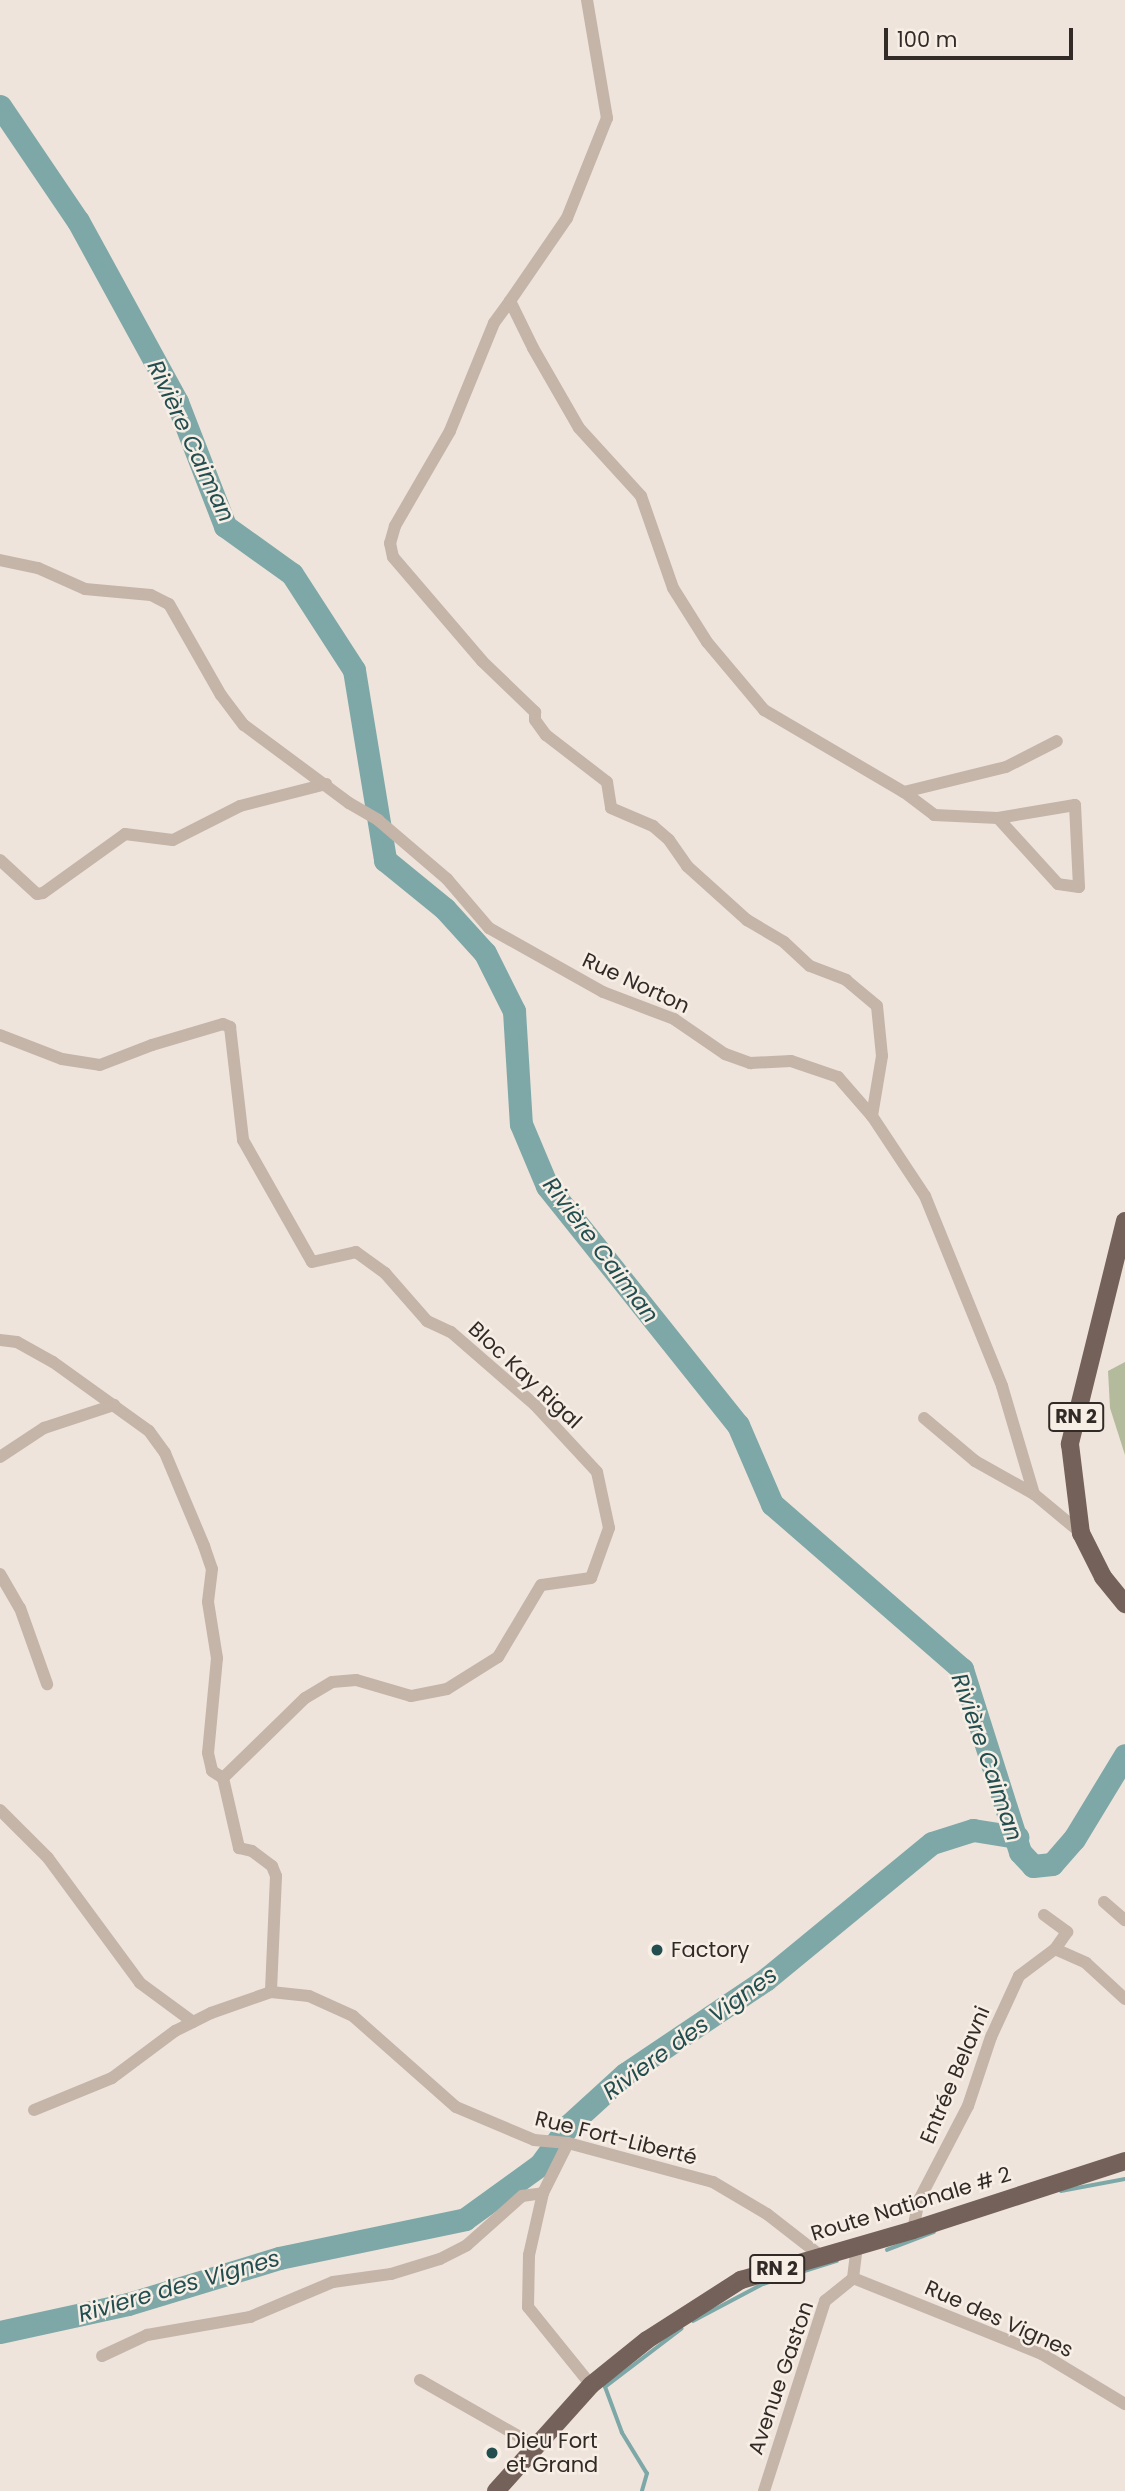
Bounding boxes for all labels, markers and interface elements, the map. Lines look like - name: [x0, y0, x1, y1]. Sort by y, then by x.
- scale bar: [887, 14, 1076, 58]
- text: 100 m: [897, 25, 957, 54]
- water label: Rivière Caiman: [141, 356, 241, 526]
- street label: Rue Norton: [578, 947, 694, 1019]
- water label: Rivière Caiman: [537, 1172, 665, 1328]
- street label: Bloc Kay Rigal: [463, 1316, 587, 1434]
- road number: RN 2: [1048, 1401, 1104, 1432]
- water label: Rivière Caiman: [945, 1670, 1029, 1844]
- place label: Factory: [671, 1937, 749, 1963]
- marker: Factory: [649, 1942, 665, 1958]
- water label: Riviere des Vignes: [598, 1961, 782, 2105]
- street label: Entrée Belavni: [915, 2002, 995, 2148]
- street label: Rue Fort-Liberté: [532, 2106, 700, 2170]
- street label: Route Nationale # 2: [808, 2162, 1014, 2246]
- water label: Riviere des Vignes: [75, 2244, 283, 2328]
- road number: RN 2: [749, 2254, 805, 2284]
- street label: Rue des Vignes: [921, 2275, 1077, 2363]
- street label: Avenue Gaston: [743, 2298, 819, 2458]
- place label: Dieu Fort et Grand: [506, 2428, 598, 2478]
- marker: Dieu Fort et Grand: [484, 2445, 500, 2461]

